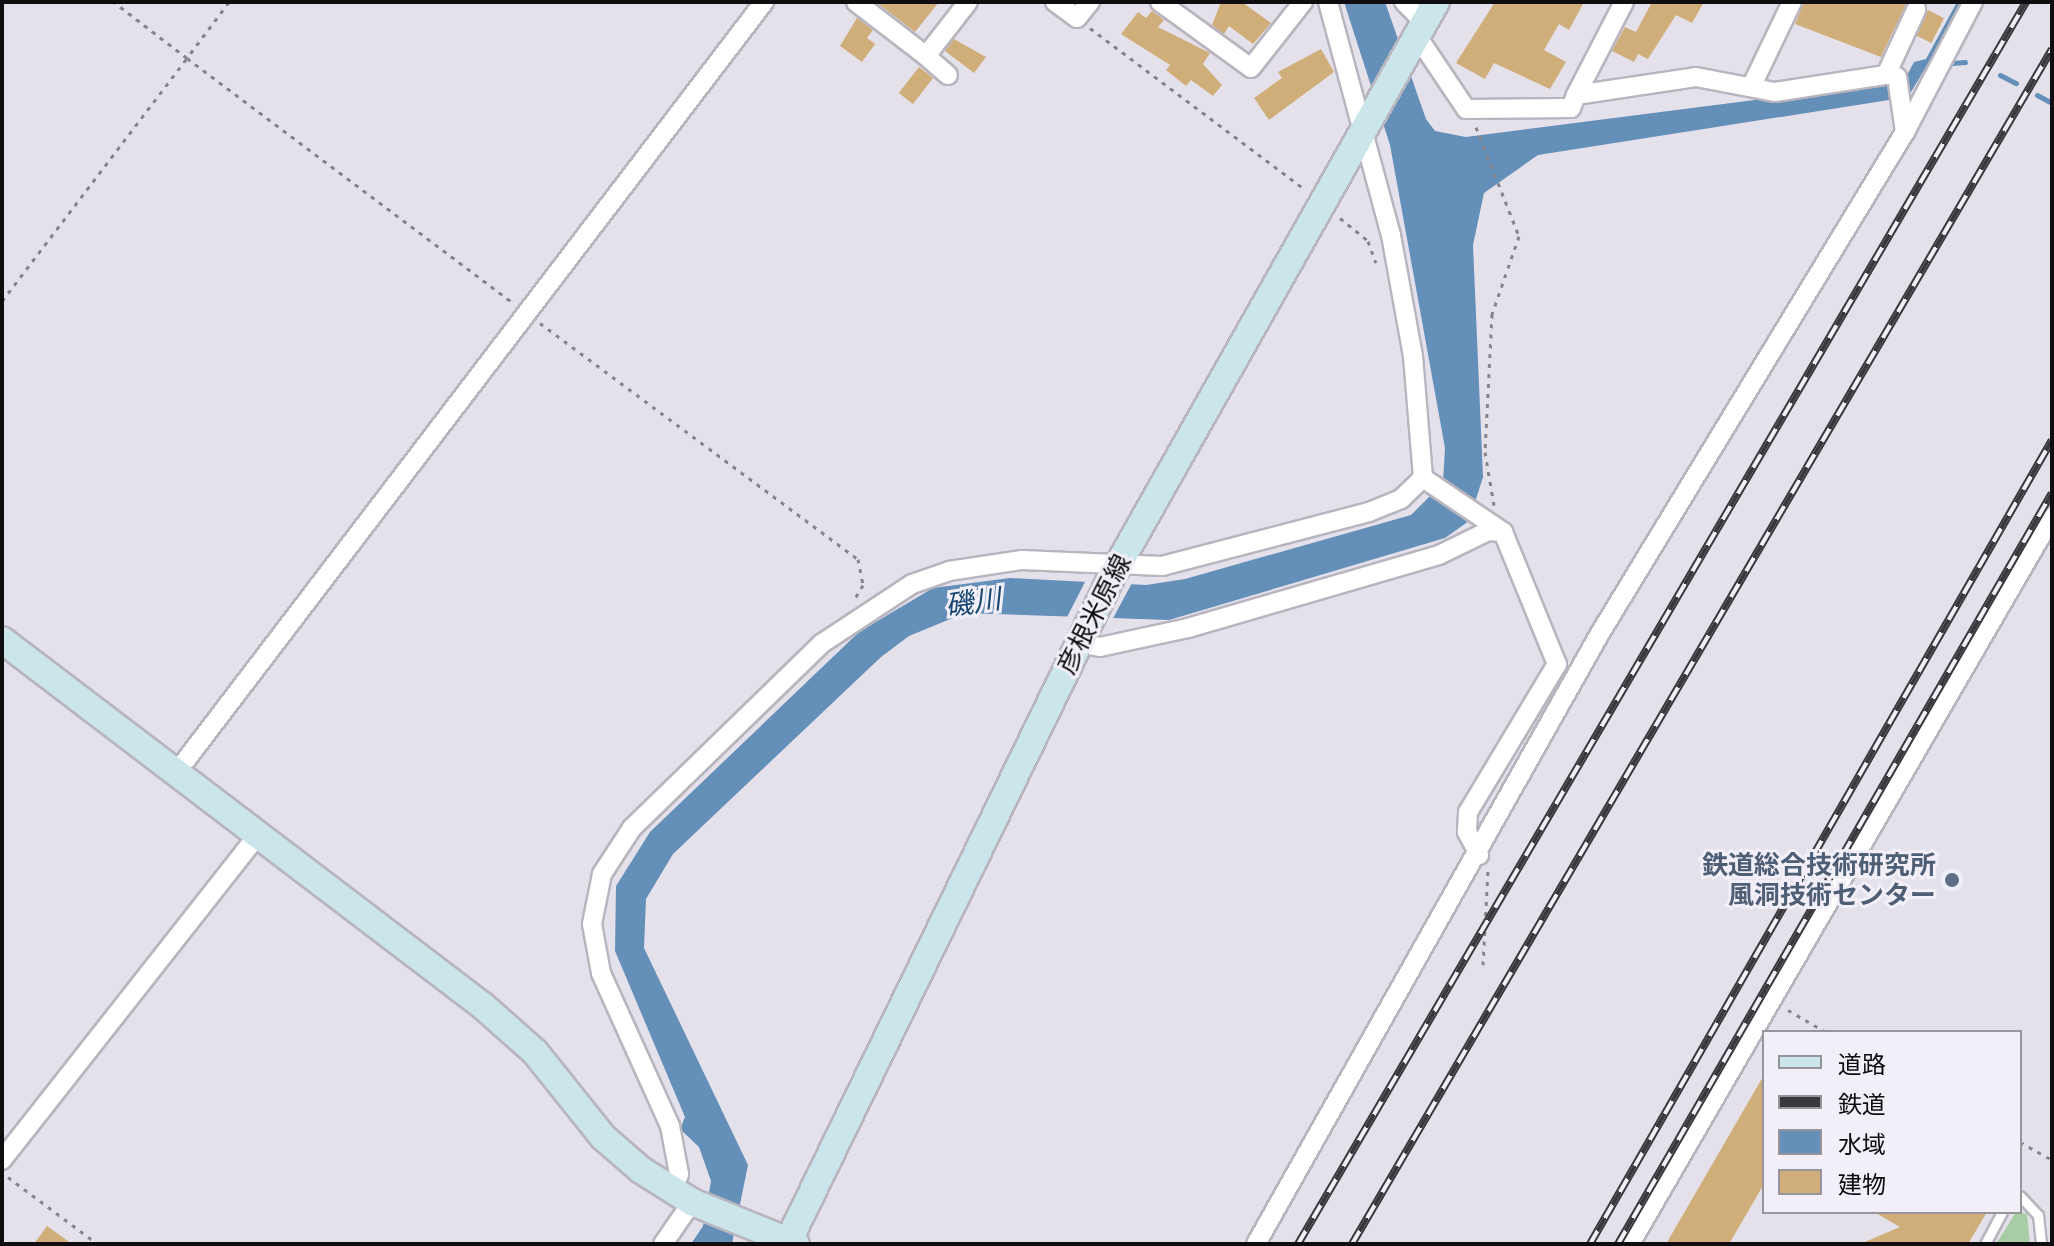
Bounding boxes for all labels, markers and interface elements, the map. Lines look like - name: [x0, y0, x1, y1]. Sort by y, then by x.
- street label: 彦根米原線: [1051, 549, 1137, 679]
- water label: 磯川: [943, 581, 1003, 623]
- place label: 鉄道総合技術研究所 風洞技術センター: [1702, 849, 1936, 910]
- marker: 鉄道総合技術研究所 風洞技術センター: [1943, 871, 1961, 889]
- legend: [1762, 1030, 2022, 1214]
- text: 道路: [1838, 1051, 1886, 1078]
- text: 鉄道: [1838, 1091, 1886, 1118]
- text: 水域: [1838, 1131, 1886, 1158]
- text: 建物: [1838, 1171, 1886, 1198]

